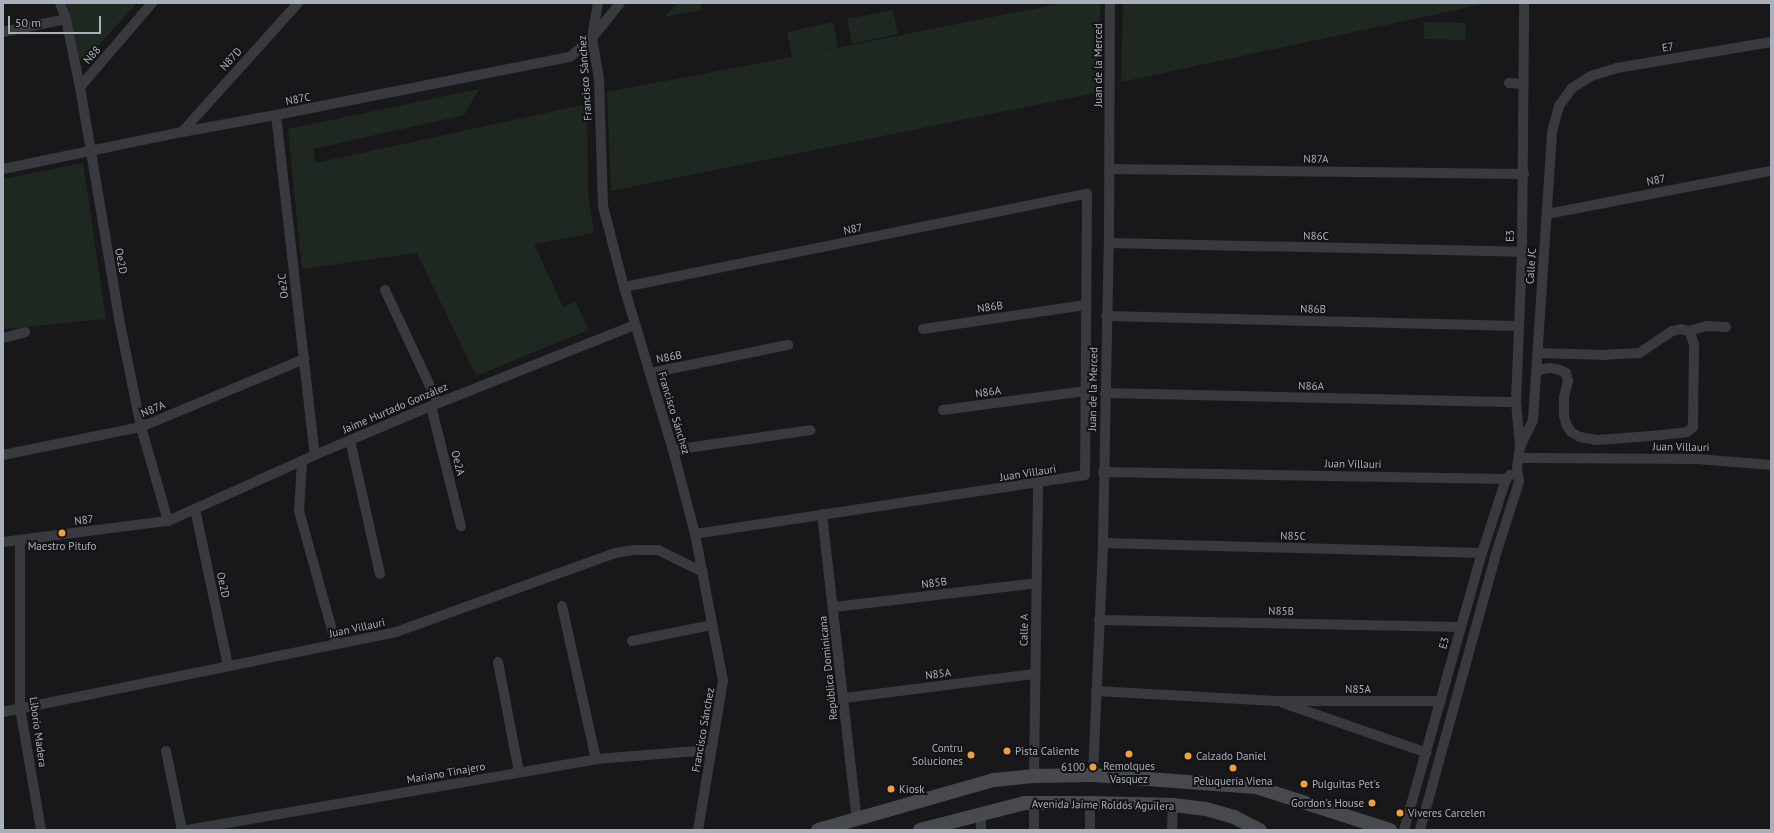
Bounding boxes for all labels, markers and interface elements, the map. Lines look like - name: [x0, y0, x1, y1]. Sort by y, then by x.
- scale bar: [10, 8, 103, 34]
- text: 50 m: [15, 15, 41, 30]
- street label: Juan de la Merced: [1091, 23, 1105, 107]
- street label: Francisco Sánchez: [575, 35, 595, 121]
- street label: E7: [1661, 39, 1675, 55]
- street label: N88: [81, 43, 103, 67]
- street label: N87D: [217, 45, 245, 73]
- street label: N87C: [284, 90, 312, 108]
- street label: N87A: [1303, 152, 1329, 166]
- street label: N87: [1645, 172, 1667, 188]
- street label: N87: [842, 221, 864, 237]
- street label: N86C: [1303, 229, 1329, 243]
- street label: E3: [1503, 230, 1517, 242]
- street label: Oe2D: [112, 247, 130, 275]
- street label: Calle JC: [1523, 248, 1539, 284]
- street label: Oe2C: [275, 273, 291, 299]
- street label: N86B: [976, 299, 1004, 315]
- street label: N86B: [1300, 302, 1326, 316]
- street label: Juan de la Merced: [1086, 347, 1100, 431]
- street label: N86B: [655, 348, 683, 366]
- street label: Francisco Sánchez: [655, 370, 693, 456]
- street label: N86A: [1298, 379, 1324, 393]
- street label: Jaime Hurtado González: [340, 380, 450, 436]
- street label: N86A: [974, 384, 1002, 400]
- street label: N87A: [139, 398, 167, 420]
- street label: Juan Villauri: [1652, 440, 1710, 454]
- street label: Oe2A: [449, 449, 467, 477]
- street label: Juan Villauri: [1324, 457, 1382, 471]
- street label: Juan Villauri: [999, 462, 1057, 484]
- street label: N87: [74, 512, 94, 528]
- marker: Maestro Pitufo: [57, 528, 67, 538]
- street label: N85C: [1280, 529, 1306, 543]
- place label: Maestro Pitufo: [28, 539, 96, 553]
- street label: Oe2D: [214, 571, 232, 599]
- street label: N85B: [920, 575, 948, 591]
- street label: N85B: [1268, 604, 1294, 618]
- street label: Calle A: [1017, 613, 1031, 647]
- street label: República Dominicana: [816, 615, 840, 721]
- street label: Juan Villauri: [328, 616, 386, 640]
- street label: E3: [1436, 636, 1452, 650]
- street label: N85A: [924, 666, 952, 682]
- street label: N85A: [1345, 682, 1371, 696]
- street label: Francisco Sánchez: [689, 687, 717, 773]
- street label: Liborio Madera: [27, 696, 49, 768]
- place label: Contru Soluciones: [912, 742, 963, 768]
- place label: Pista Caliente: [1015, 744, 1079, 758]
- marker: Pista Caliente: [1002, 746, 1012, 756]
- marker: Remolques Vasquez: [1124, 749, 1134, 759]
- place label: Calzado Daniel: [1196, 749, 1266, 763]
- marker: Contru Soluciones: [966, 750, 976, 760]
- marker: Calzado Daniel: [1183, 751, 1193, 761]
- street label: Mariano Tinajero: [406, 760, 486, 786]
- place label: 6100: [1061, 760, 1085, 774]
- place label: Remolques Vasquez: [1103, 760, 1155, 786]
- marker: 6100: [1088, 762, 1098, 772]
- marker: Peluquería Viena: [1228, 763, 1238, 773]
- place label: Peluquería Viena: [1193, 774, 1273, 788]
- place label: Pulguitas Pet's: [1312, 777, 1380, 791]
- marker: Pulguitas Pet's: [1299, 779, 1309, 789]
- place label: Kiosk: [899, 782, 924, 796]
- marker: Kiosk: [886, 784, 896, 794]
- place label: Gordon's House: [1291, 796, 1364, 810]
- street label: Avenida Jaime Roldós Aguilera: [1032, 797, 1174, 813]
- marker: Gordon's House: [1367, 798, 1377, 808]
- place label: Viveres Carcelen: [1408, 806, 1485, 820]
- marker: Viveres Carcelen: [1395, 808, 1405, 818]

